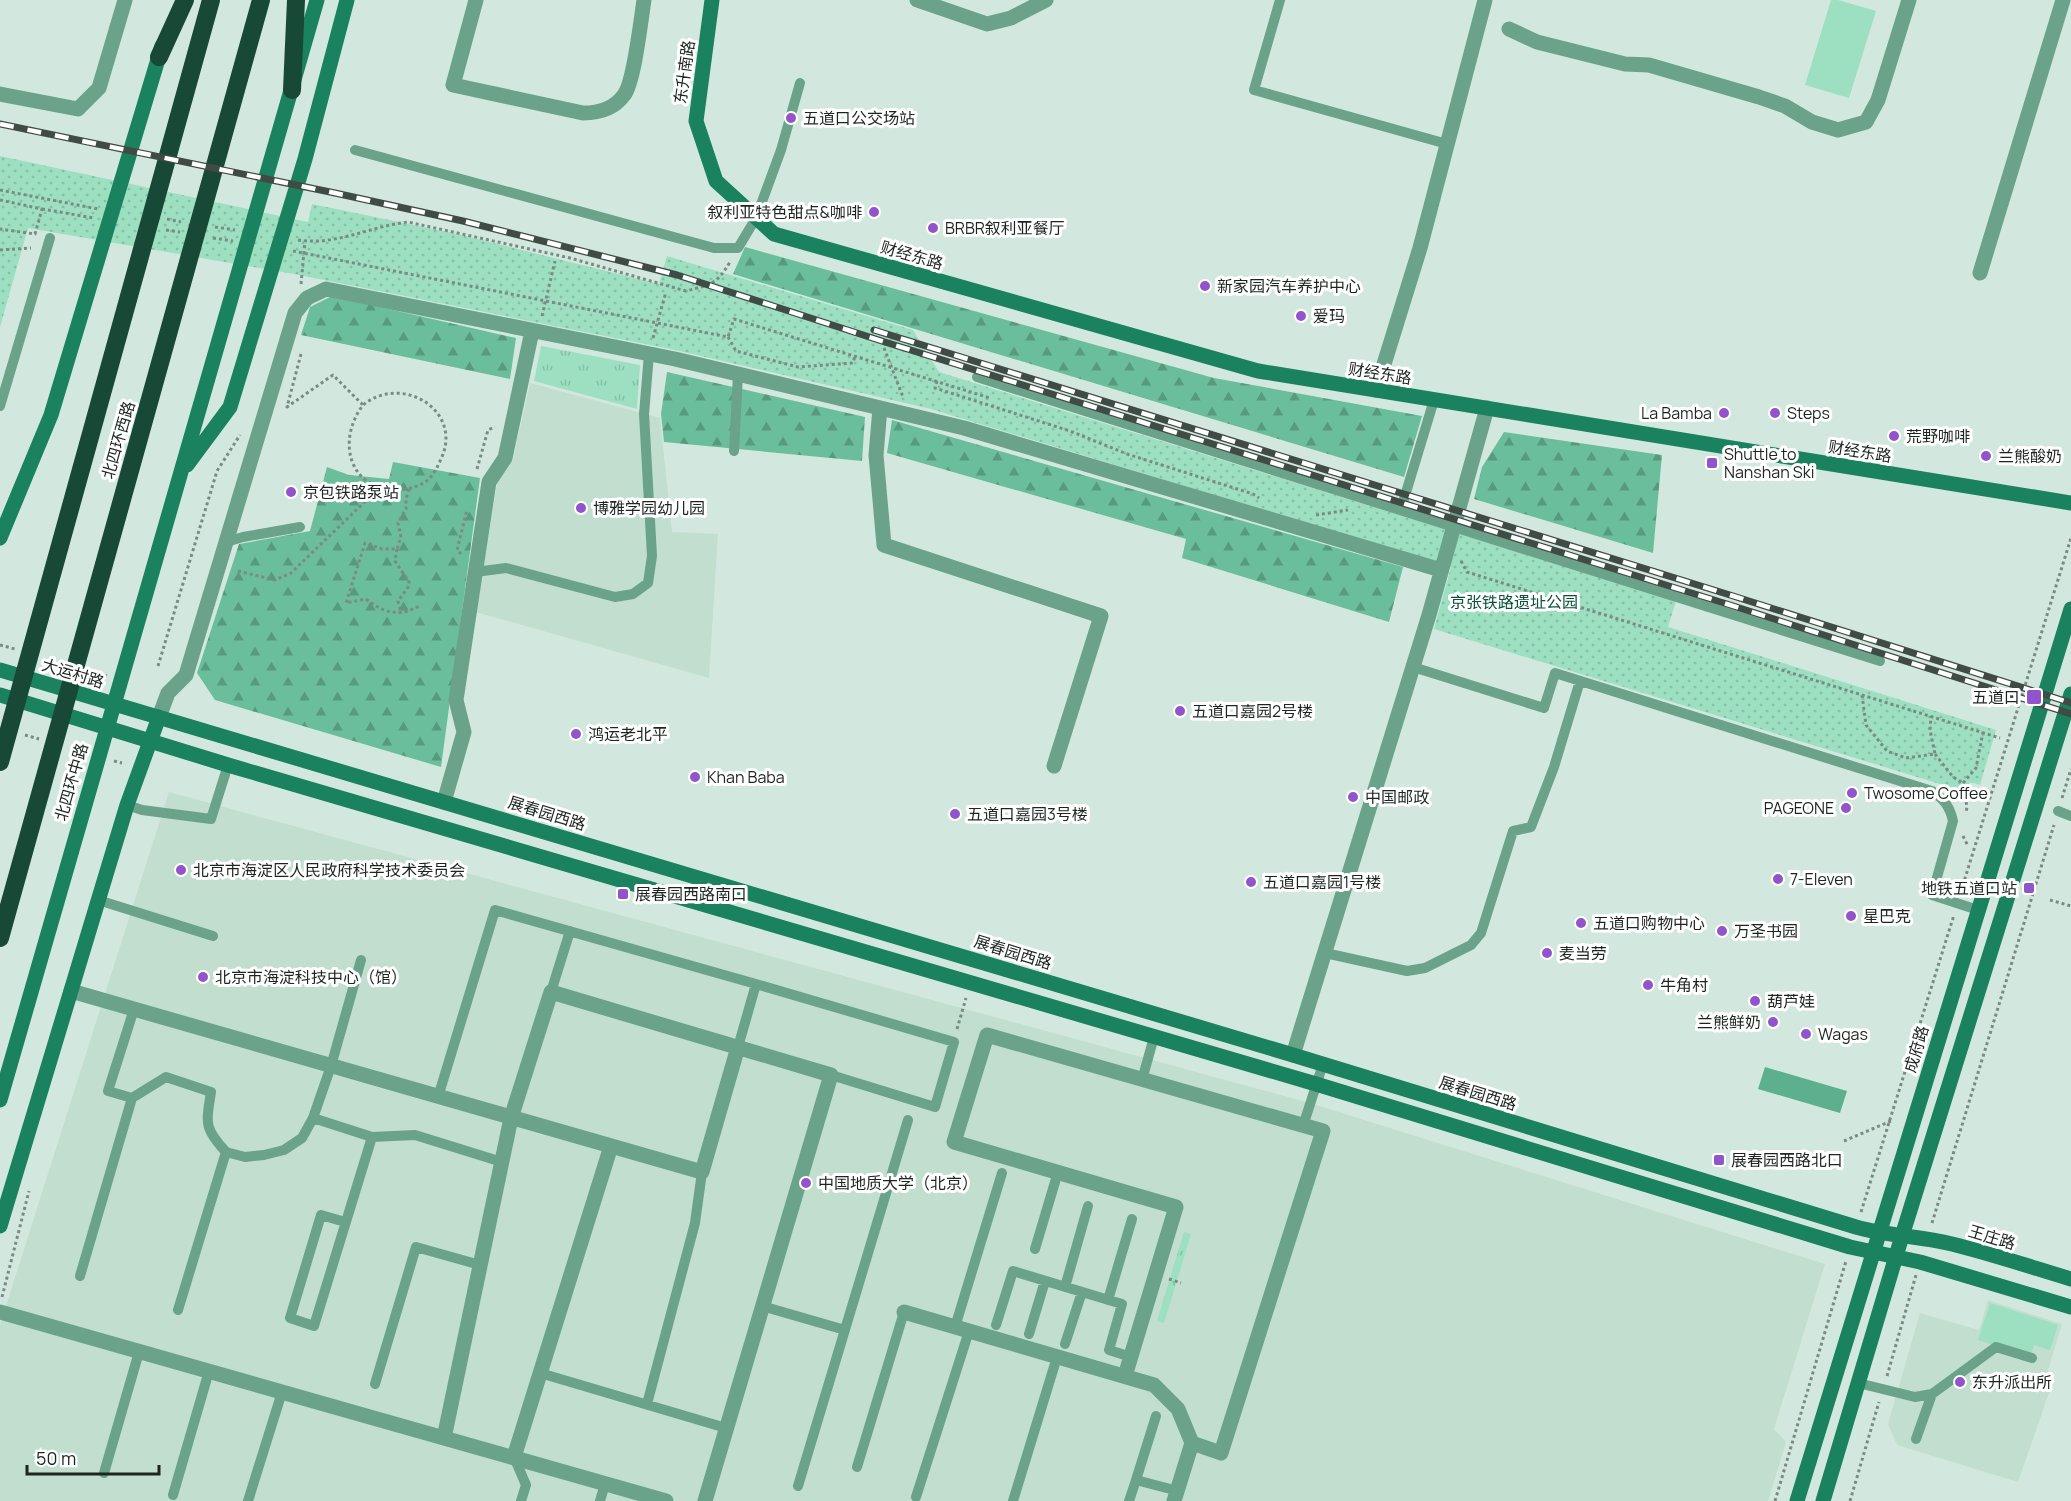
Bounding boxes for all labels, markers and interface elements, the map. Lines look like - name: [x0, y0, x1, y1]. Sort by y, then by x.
- street label: 东升南路: [669, 39, 699, 105]
- place label: 五道口公交场站: [803, 107, 915, 129]
- marker: 五道口公交场站: [784, 111, 798, 125]
- place label: 叙利亚特色甜点&咖啡: [708, 201, 862, 223]
- marker: 叙利亚特色甜点&咖啡: [867, 205, 881, 219]
- place label: BRBR叙利亚餐厅: [945, 217, 1065, 239]
- marker: BRBR叙利亚餐厅: [926, 221, 940, 235]
- street label: 财经东路: [878, 236, 946, 274]
- place label: 新家园汽车养护中心: [1217, 275, 1361, 297]
- marker: 新家园汽车养护中心: [1198, 279, 1212, 293]
- place label: 爱玛: [1313, 305, 1345, 327]
- marker: 爱玛: [1294, 309, 1308, 323]
- street label: 财经东路: [1347, 357, 1413, 389]
- street label: 北四环西路: [96, 399, 140, 481]
- place label: La Bamba: [1641, 402, 1712, 424]
- place label: Steps: [1787, 402, 1830, 424]
- marker: La Bamba: [1717, 406, 1731, 420]
- marker: Steps: [1768, 406, 1782, 420]
- place label: 荒野咖啡: [1906, 425, 1970, 447]
- marker: 荒野咖啡: [1887, 429, 1901, 443]
- street label: 财经东路: [1827, 435, 1893, 467]
- place label: Shuttle to Nanshan Ski: [1724, 443, 1814, 483]
- place label: 兰熊酸奶: [1998, 445, 2062, 467]
- marker: 兰熊酸奶: [1979, 449, 1993, 463]
- marker: Shuttle to Nanshan Ski: [1705, 456, 1719, 470]
- place label: 京包铁路泵站: [303, 481, 399, 503]
- marker: 京包铁路泵站: [284, 485, 298, 499]
- place label: 博雅学园幼儿园: [593, 497, 705, 519]
- marker: 博雅学园幼儿园: [574, 501, 588, 515]
- park label: 京张铁路遗址公园: [1450, 591, 1578, 613]
- street label: 大运村路: [39, 653, 107, 693]
- place label: 五道口: [1972, 686, 2020, 708]
- marker: 五道口: [2025, 688, 2043, 706]
- place label: 五道口嘉园2号楼: [1192, 700, 1313, 722]
- marker: 五道口嘉园2号楼: [1173, 704, 1187, 718]
- place label: 鸿运老北平: [588, 723, 668, 745]
- marker: 鸿运老北平: [569, 727, 583, 741]
- street label: 北四环中路: [49, 741, 93, 823]
- place label: Khan Baba: [707, 766, 785, 788]
- marker: Khan Baba: [688, 770, 702, 784]
- place label: Twosome Coffee: [1864, 782, 1988, 804]
- place label: 中国邮政: [1365, 786, 1429, 808]
- marker: Twosome Coffee: [1845, 786, 1859, 800]
- marker: 中国邮政: [1346, 790, 1360, 804]
- street label: 展春园西路: [506, 791, 588, 835]
- place label: PAGEONE: [1764, 797, 1834, 819]
- marker: PAGEONE: [1839, 801, 1853, 815]
- place label: 五道口嘉园3号楼: [967, 803, 1088, 825]
- marker: 五道口嘉园3号楼: [948, 807, 962, 821]
- place label: 北京市海淀区人民政府科学技术委员会: [193, 859, 465, 881]
- marker: 北京市海淀区人民政府科学技术委员会: [174, 863, 188, 877]
- place label: 7-Eleven: [1790, 868, 1853, 890]
- place label: 五道口嘉园1号楼: [1263, 871, 1381, 893]
- marker: 7-Eleven: [1771, 872, 1785, 886]
- marker: 五道口嘉园1号楼: [1244, 875, 1258, 889]
- place label: 地铁五道口站: [1921, 877, 2017, 899]
- marker: 地铁五道口站: [2022, 881, 2036, 895]
- place label: 展春园西路南口: [635, 883, 747, 905]
- marker: 展春园西路南口: [616, 887, 630, 901]
- place label: 星巴克: [1863, 905, 1911, 927]
- marker: 星巴克: [1844, 909, 1858, 923]
- place label: 五道口购物中心: [1593, 912, 1705, 934]
- marker: 五道口购物中心: [1574, 916, 1588, 930]
- place label: 万圣书园: [1734, 920, 1798, 942]
- marker: 万圣书园: [1715, 924, 1729, 938]
- street label: 展春园西路: [972, 930, 1054, 974]
- place label: 麦当劳: [1559, 942, 1607, 964]
- marker: 麦当劳: [1540, 946, 1554, 960]
- place label: 北京市海淀科技中心（馆）: [215, 966, 407, 988]
- marker: 北京市海淀科技中心（馆）: [196, 970, 210, 984]
- place label: 牛角村: [1660, 974, 1708, 996]
- marker: 牛角村: [1641, 978, 1655, 992]
- place label: 葫芦娃: [1767, 990, 1815, 1012]
- marker: 葫芦娃: [1748, 994, 1762, 1008]
- place label: 兰熊鲜奶: [1697, 1011, 1761, 1033]
- marker: 兰熊鲜奶: [1766, 1015, 1780, 1029]
- place label: Wagas: [1818, 1023, 1868, 1045]
- street label: 成府路: [1898, 1023, 1934, 1075]
- marker: Wagas: [1799, 1027, 1813, 1041]
- street label: 展春园西路: [1437, 1071, 1519, 1115]
- place label: 展春园西路北口: [1731, 1149, 1843, 1171]
- marker: 展春园西路北口: [1712, 1153, 1726, 1167]
- place label: 中国地质大学（北京）: [818, 1172, 978, 1194]
- marker: 中国地质大学（北京）: [799, 1176, 813, 1190]
- street label: 王庄路: [1966, 1219, 2018, 1255]
- place label: 东升派出所: [1972, 1371, 2052, 1393]
- marker: 东升派出所: [1953, 1375, 1967, 1389]
- scale bar: [27, 1438, 159, 1476]
- text: 50 m: [36, 1446, 76, 1470]

